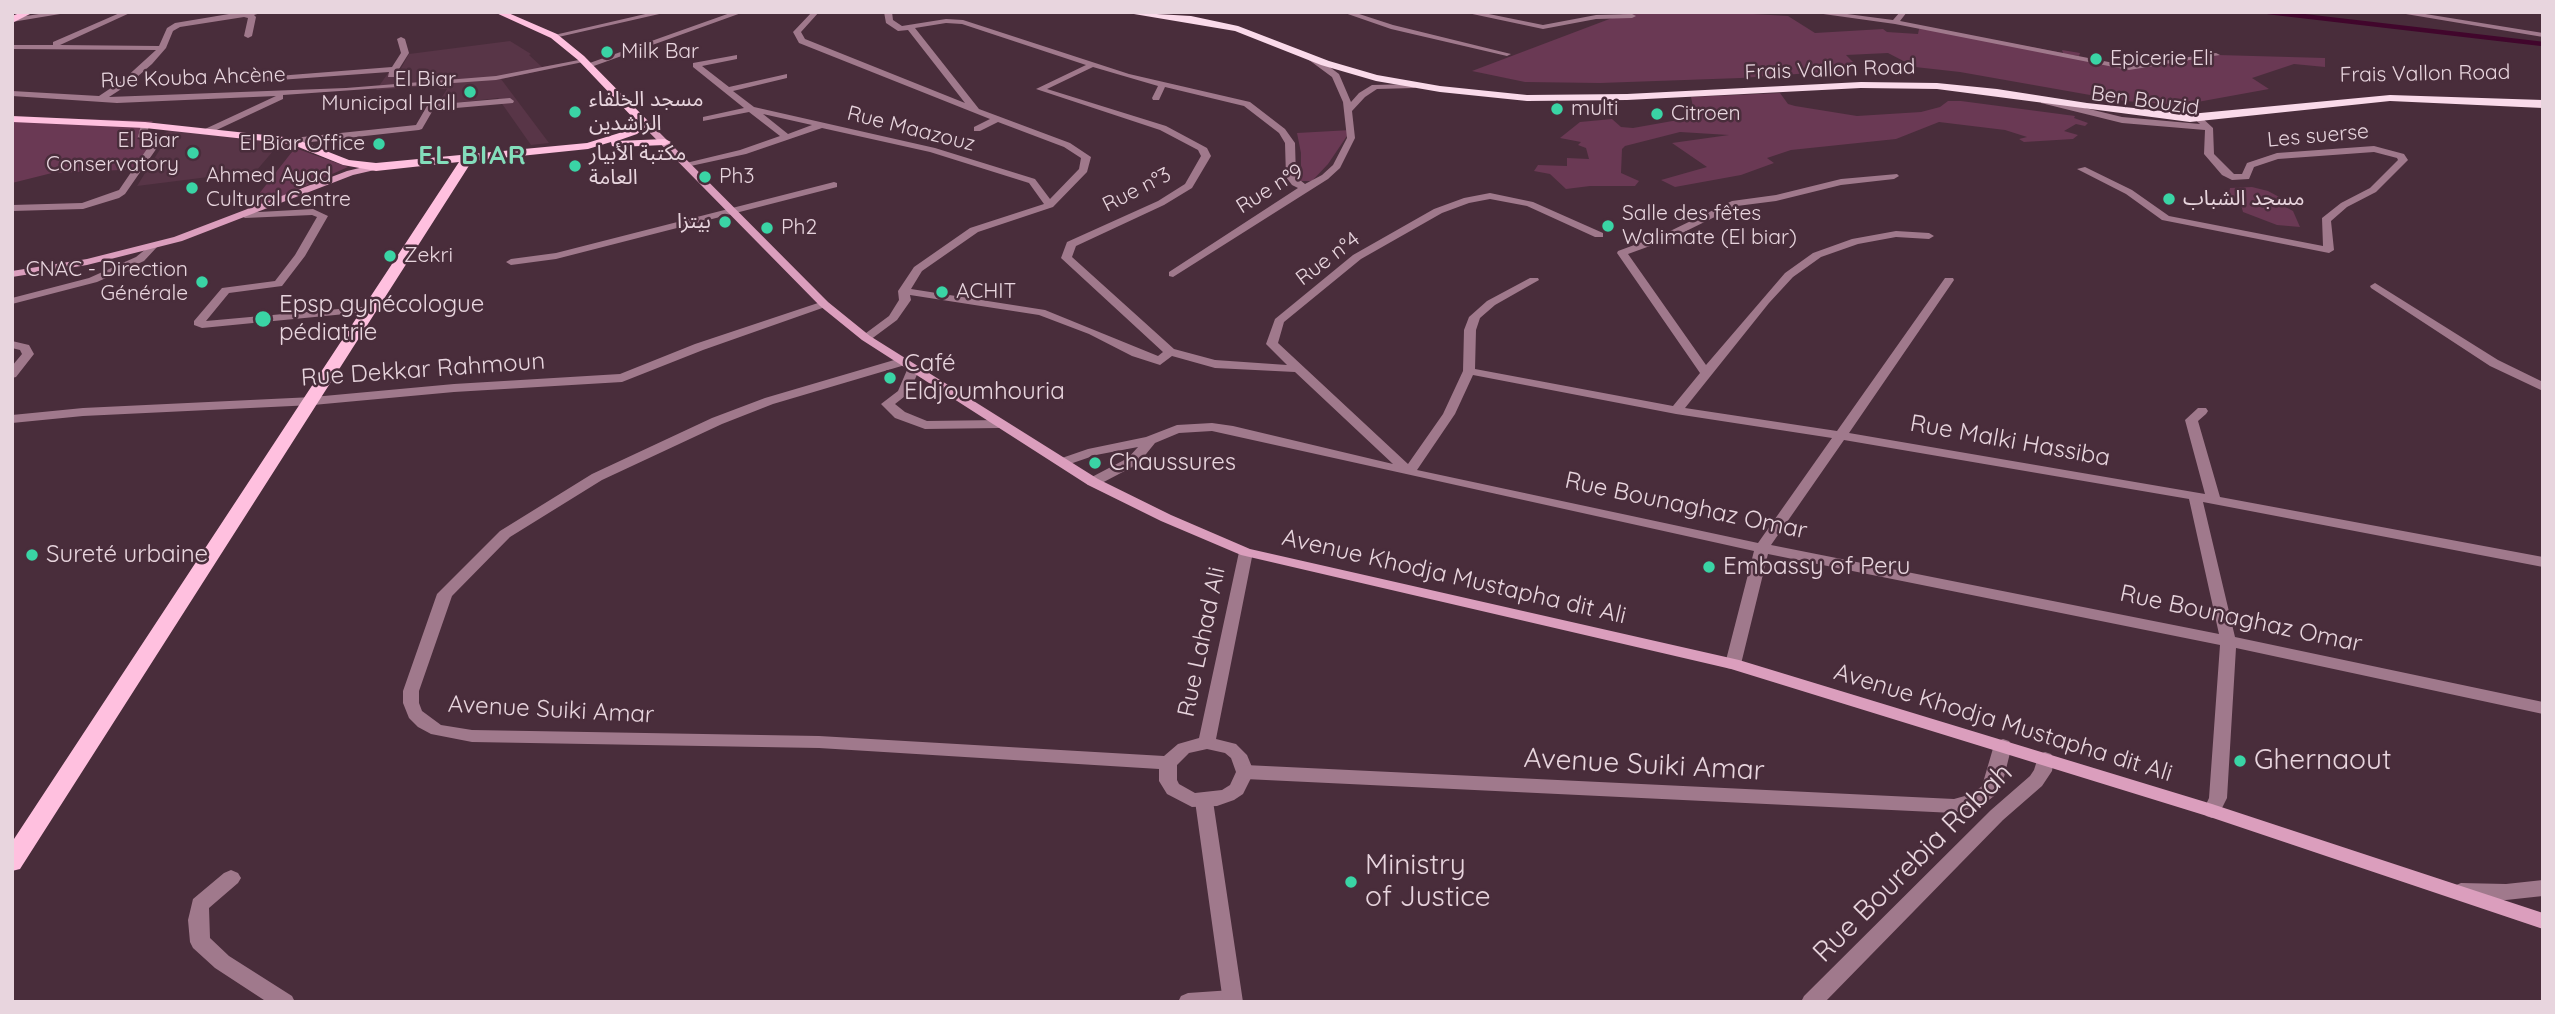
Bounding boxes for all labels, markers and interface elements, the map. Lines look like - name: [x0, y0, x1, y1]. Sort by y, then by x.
- place label: Milk Bar: [621, 39, 699, 65]
- marker: Milk Bar: [599, 44, 615, 60]
- place label: Epicerie Eli: [2110, 46, 2213, 72]
- marker: Epicerie Eli: [2088, 51, 2104, 67]
- street label: Frais Vallon Road: [1744, 54, 1916, 86]
- street label: Frais Vallon Road: [2339, 60, 2511, 88]
- street label: Rue Kouba Ahcène: [100, 62, 286, 94]
- place label: El Biar Municipal Hall: [321, 67, 456, 117]
- street label: Ben Bouzid: [2089, 81, 2201, 121]
- marker: El Biar Municipal Hall: [462, 84, 478, 100]
- place label: مسجد الخلفاء الراشدين: [589, 87, 703, 137]
- place label: multi: [1571, 96, 1618, 122]
- street label: Rue Maazouz: [844, 101, 978, 157]
- marker: multi: [1549, 101, 1565, 117]
- place label: Citroen: [1671, 101, 1741, 127]
- marker: مسجد الخلفاء الراشدين: [567, 104, 583, 120]
- marker: Citroen: [1649, 106, 1665, 122]
- street label: Les suerse: [2266, 119, 2370, 153]
- place label: El Biar Conservatory: [46, 128, 179, 178]
- place label: El Biar Office: [239, 131, 365, 157]
- marker: El Biar Office: [371, 136, 387, 152]
- district label: EL BIAR: [419, 140, 527, 172]
- place label: مكتبة الأبيار العامة: [589, 141, 686, 191]
- marker: El Biar Conservatory: [185, 145, 201, 161]
- marker: مكتبة الأبيار العامة: [567, 158, 583, 174]
- street label: Rue n°9: [1232, 159, 1308, 219]
- street label: Rue n°3: [1099, 162, 1175, 218]
- place label: Ahmed Ayad Cultural Centre: [206, 163, 351, 213]
- place label: Ph3: [719, 164, 754, 190]
- marker: Ph3: [697, 169, 713, 185]
- marker: Ahmed Ayad Cultural Centre: [184, 180, 200, 196]
- place label: مسجد الشباب: [2183, 186, 2305, 212]
- marker: مسجد الشباب: [2161, 191, 2177, 207]
- place label: Salle des fêtes Walimate (El biar): [1622, 201, 1797, 251]
- place label: بيتزا: [677, 209, 711, 235]
- marker: بيتزا: [717, 214, 733, 230]
- place label: Ph2: [781, 215, 817, 241]
- marker: Salle des fêtes Walimate (El biar): [1600, 218, 1616, 234]
- marker: Ph2: [759, 220, 775, 236]
- street label: Rue n°4: [1291, 227, 1365, 291]
- place label: Zekri: [404, 243, 453, 269]
- marker: Zekri: [382, 248, 398, 264]
- place label: CNAC - Direction Générale: [26, 257, 188, 307]
- marker: CNAC - Direction Générale: [194, 274, 210, 290]
- place label: ACHIT: [956, 279, 1016, 305]
- marker: ACHIT: [934, 284, 950, 300]
- place label: Epsp gynécologue pédiatrie: [279, 291, 484, 347]
- marker: Epsp gynécologue pédiatrie: [253, 309, 273, 329]
- street label: Rue Dekkar Rahmoun: [300, 347, 546, 393]
- place label: Café Eldjoumhouria: [904, 350, 1065, 406]
- marker: Café Eldjoumhouria: [882, 370, 898, 386]
- street label: Rue Malki Hassiba: [1908, 409, 2112, 473]
- place label: Chaussures: [1109, 449, 1236, 477]
- marker: Chaussures: [1087, 455, 1103, 471]
- street label: Rue Bounaghaz Omar: [1562, 466, 1810, 546]
- street label: Avenue Khodja Mustapha dit Ali: [1279, 523, 1629, 631]
- place label: Sureté urbaine: [46, 541, 208, 569]
- marker: Sureté urbaine: [24, 547, 40, 563]
- place label: Embassy of Peru: [1723, 553, 1911, 581]
- marker: Embassy of Peru: [1701, 559, 1717, 575]
- street label: Rue Lahad Ali: [1172, 564, 1232, 720]
- street label: Rue Bounaghaz Omar: [2117, 579, 2365, 659]
- street label: Avenue Khodja Mustapha dit Ali: [1830, 658, 2176, 788]
- street label: Avenue Suiki Amar: [447, 690, 655, 730]
- street label: Avenue Suiki Amar: [1523, 742, 1765, 788]
- place label: Ghernaout: [2254, 744, 2391, 778]
- marker: Ghernaout: [2232, 753, 2248, 769]
- street label: Rue Bourebia Rabah: [1806, 756, 2020, 970]
- place label: Ministry of Justice: [1365, 849, 1491, 915]
- marker: Ministry of Justice: [1343, 874, 1359, 890]

